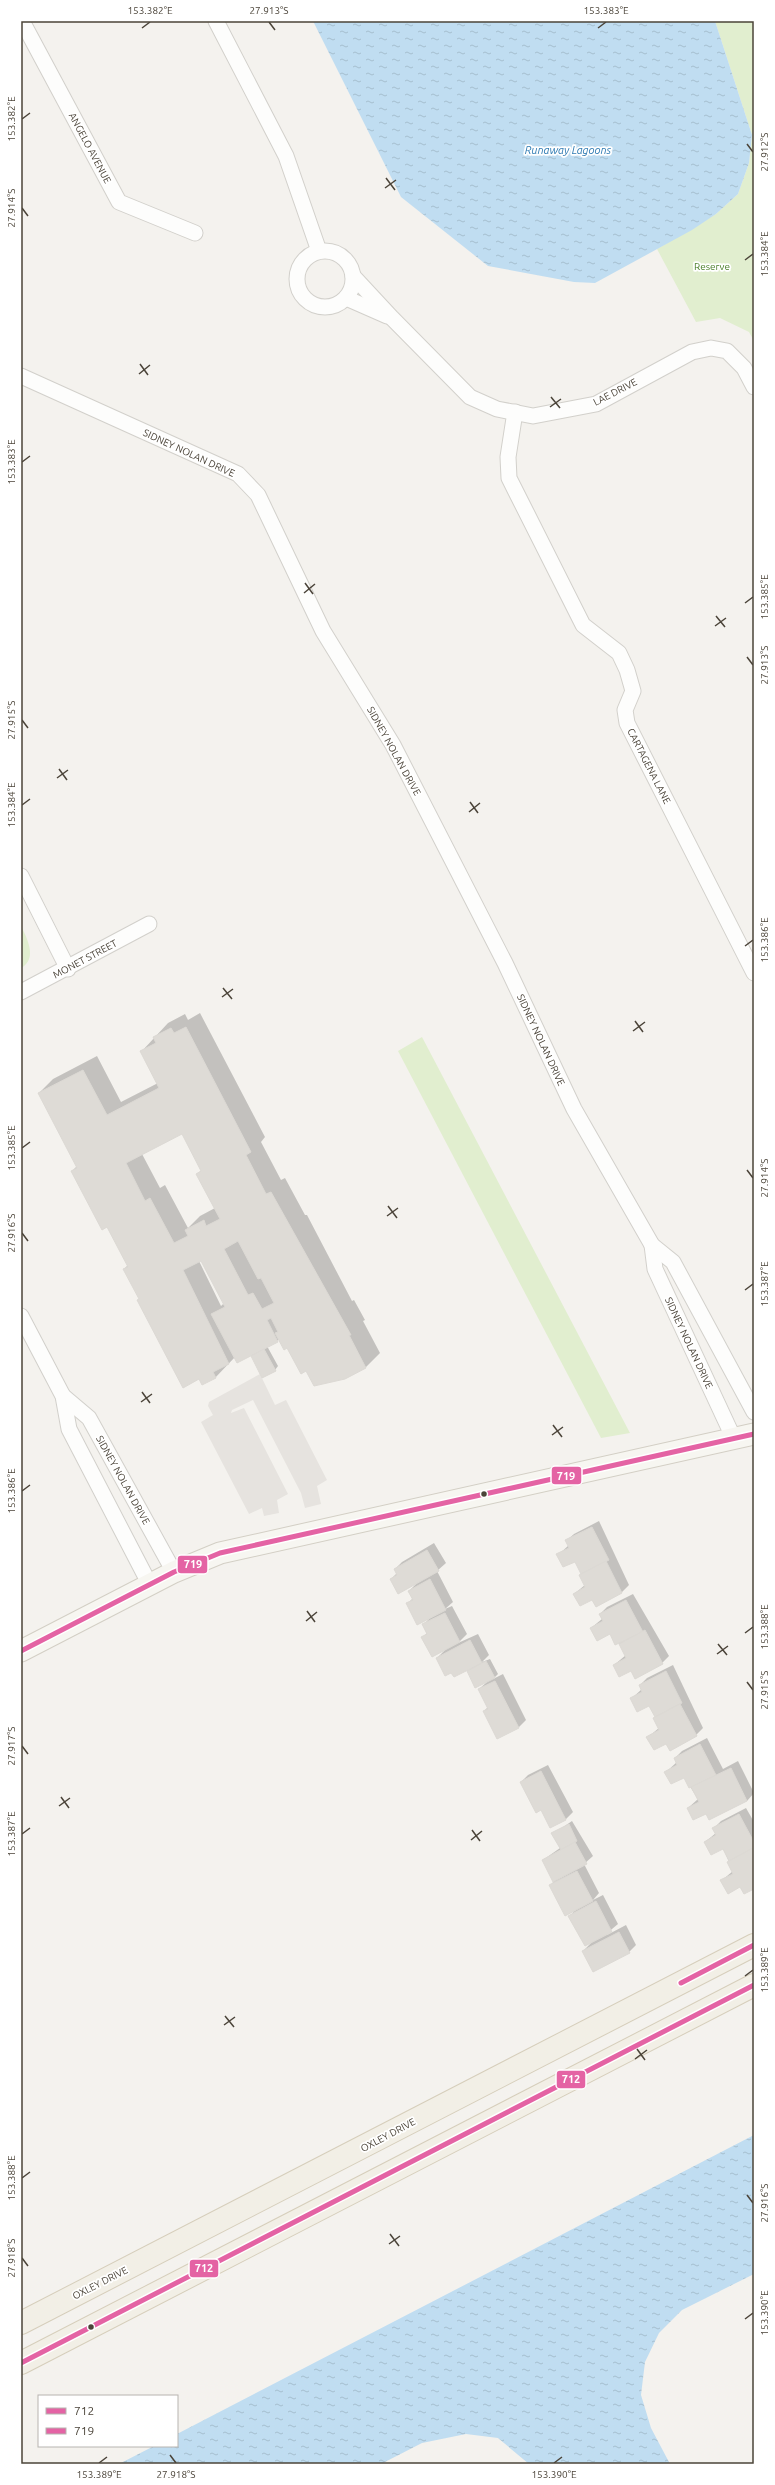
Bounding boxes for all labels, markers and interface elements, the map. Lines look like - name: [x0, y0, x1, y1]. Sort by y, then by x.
- text: 153.382°E: [127, 5, 173, 16]
- text: 27.913°S: [249, 5, 289, 16]
- text: 153.383°E: [583, 5, 629, 16]
- text: 153.382°E: [6, 96, 17, 142]
- street label: ANGELO AVENUE: [67, 111, 113, 185]
- text: 27.912°S: [759, 132, 770, 172]
- water label: Runaway Lagoons: [525, 144, 612, 156]
- text: 27.914°S: [6, 188, 17, 228]
- text: 153.384°E: [759, 231, 770, 277]
- park label: Reserve: [694, 261, 730, 272]
- street label: LAE DRIVE: [591, 376, 639, 408]
- street label: SIDNEY NOLAN DRIVE: [141, 427, 237, 479]
- text: 153.383°E: [6, 439, 17, 485]
- text: 153.385°E: [759, 574, 770, 620]
- text: 27.913°S: [759, 645, 770, 685]
- text: 27.915°S: [6, 700, 17, 740]
- street label: SIDNEY NOLAN DRIVE: [365, 705, 423, 798]
- street label: CARTAGENA LANE: [625, 726, 673, 806]
- text: 153.384°E: [6, 782, 17, 828]
- text: 153.386°E: [759, 917, 770, 963]
- street label: MONET STREET: [51, 937, 119, 980]
- street label: SIDNEY NOLAN DRIVE: [515, 992, 567, 1088]
- text: 153.385°E: [6, 1125, 17, 1171]
- text: 27.914°S: [759, 1158, 770, 1198]
- text: 27.916°S: [6, 1213, 17, 1253]
- text: 153.387°E: [759, 1261, 770, 1307]
- street label: SIDNEY NOLAN DRIVE: [663, 1295, 715, 1391]
- street label: SIDNEY NOLAN DRIVE: [94, 1434, 152, 1527]
- line badge: 719: [551, 1466, 582, 1485]
- text: 153.386°E: [6, 1468, 17, 1514]
- text: 719: [557, 1470, 575, 1482]
- unlabelled marker: [479, 1489, 489, 1499]
- line badge: 719: [177, 1555, 208, 1574]
- text: 719: [184, 1558, 202, 1570]
- text: 153.388°E: [759, 1604, 770, 1650]
- text: 27.915°S: [759, 1670, 770, 1710]
- text: 27.917°S: [6, 1726, 17, 1766]
- text: 153.387°E: [6, 1811, 17, 1857]
- text: 153.389°E: [759, 1947, 770, 1993]
- line badge: 712: [556, 2070, 586, 2089]
- text: 712: [562, 2073, 580, 2085]
- street label: OXLEY DRIVE: [359, 2116, 418, 2154]
- text: 153.388°E: [6, 2155, 17, 2201]
- text: 27.916°S: [759, 2183, 770, 2223]
- text: 27.918°S: [6, 2238, 17, 2278]
- line badge: 712: [189, 2259, 219, 2278]
- text: 712: [195, 2262, 213, 2274]
- street label: OXLEY DRIVE: [71, 2264, 130, 2302]
- text: 153.390°E: [759, 2290, 770, 2336]
- unlabelled marker: [86, 2322, 96, 2332]
- legend: [38, 2395, 178, 2447]
- text: 712: [74, 2404, 94, 2417]
- text: 719: [74, 2424, 94, 2437]
- text: 153.389°E: [76, 2469, 122, 2480]
- text: 27.918°S: [156, 2469, 196, 2480]
- text: 153.390°E: [531, 2469, 577, 2480]

